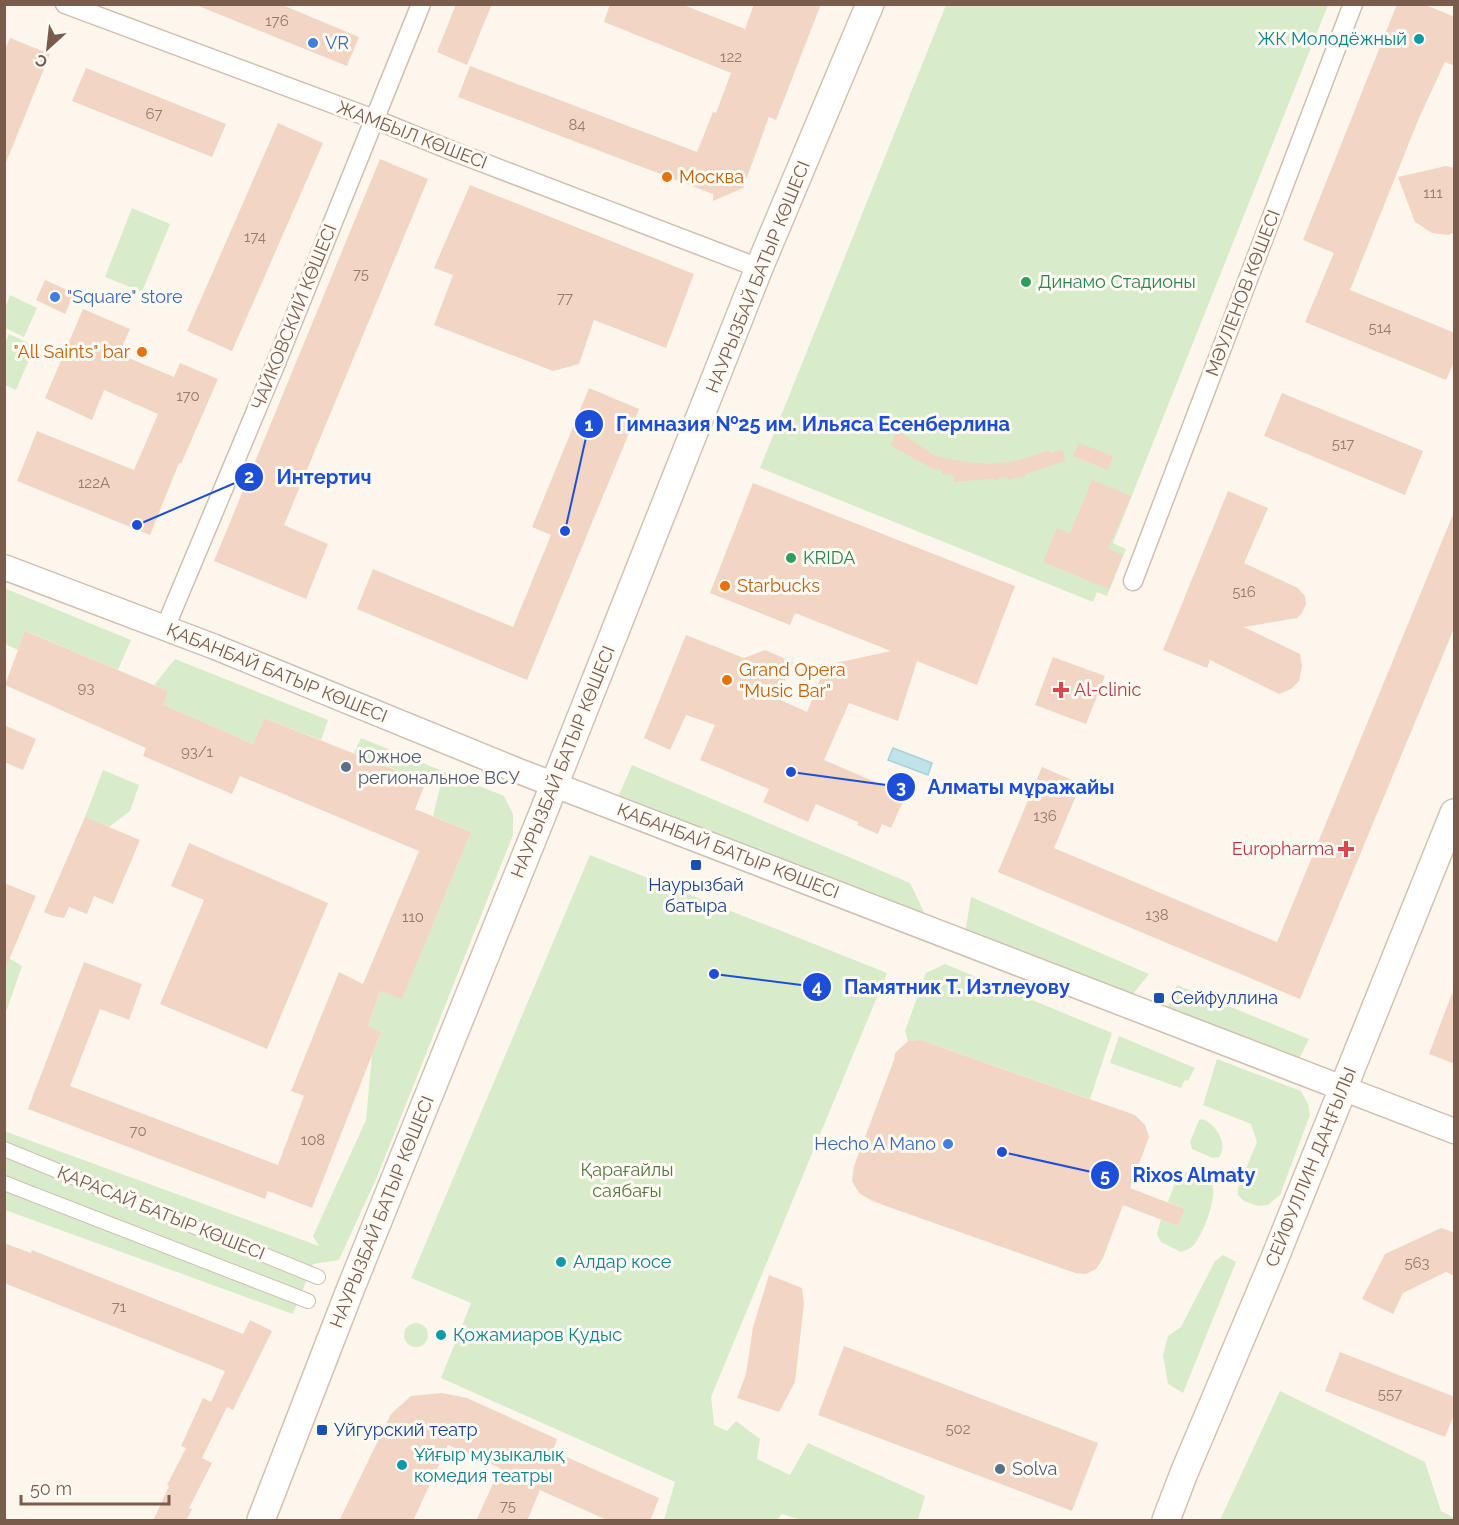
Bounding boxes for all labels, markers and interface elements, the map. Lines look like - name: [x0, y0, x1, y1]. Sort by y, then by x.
- house number: 176: [265, 12, 289, 30]
- north arrow: [18, 18, 78, 78]
- place label: ЖК Молодёжный: [1258, 28, 1407, 49]
- place label: VR: [325, 32, 349, 53]
- marker: ЖК Молодёжный: [1412, 32, 1426, 46]
- marker: VR: [306, 36, 320, 50]
- house number: 122: [720, 48, 742, 66]
- text: С: [32, 50, 51, 72]
- street label: ЖАМБЫЛ КӨШЕСІ: [334, 96, 490, 173]
- house number: 67: [145, 105, 163, 123]
- house number: 84: [568, 116, 586, 134]
- street label: НАУРЫЗБАЙ БАТЫР КӨШЕСІ: [701, 158, 814, 396]
- place label: Москва: [679, 166, 744, 187]
- marker: Москва: [660, 170, 674, 184]
- house number: 111: [1423, 184, 1443, 202]
- street label: МӘУЛЕНОВ КӨШЕСІ: [1201, 207, 1284, 379]
- street label: ЧАЙКОВСКИЙ КӨШЕСІ: [247, 221, 340, 413]
- house number: 174: [244, 228, 266, 246]
- house number: 75: [353, 265, 369, 283]
- place label: Динамо Стадионы: [1038, 271, 1196, 292]
- marker: Динамо Стадионы: [1019, 275, 1033, 289]
- place label: "Square" store: [67, 286, 183, 307]
- house number: 77: [557, 289, 573, 307]
- marker: "Square" store: [48, 290, 62, 304]
- house number: 514: [1369, 319, 1391, 337]
- place label: "All Saints" bar: [13, 341, 131, 362]
- marker: "All Saints" bar: [135, 345, 149, 359]
- house number: 170: [176, 387, 200, 405]
- callout: Гимназия №25 им. Ильяса Есенберлина: [574, 405, 1022, 443]
- text: Гимназия №25 им. Ильяса Есенберлина: [616, 412, 1010, 436]
- text: 1: [585, 414, 594, 435]
- house number: 517: [1332, 435, 1354, 453]
- callout: Интертич: [234, 458, 383, 496]
- text: Интертич: [276, 465, 372, 489]
- text: 2: [244, 466, 254, 487]
- house number: 122А: [78, 474, 110, 492]
- place label: KRIDA: [803, 547, 855, 568]
- marker: KRIDA: [784, 551, 798, 565]
- place label: Starbucks: [737, 575, 820, 596]
- marker: Starbucks: [718, 579, 732, 593]
- house number: 516: [1232, 583, 1256, 601]
- street label: ҚАБАНБАЙ БАТЫР КӨШЕСІ: [164, 619, 391, 726]
- street label: НАУРЫЗБАЙ БАТЫР КӨШЕСІ: [506, 643, 619, 881]
- place label: Grand Opera "Music Bar": [739, 659, 845, 701]
- marker: Grand Opera "Music Bar": [720, 673, 734, 687]
- house number: 93: [78, 679, 94, 697]
- place label: Al-clinic: [1074, 679, 1141, 700]
- marker: Al-clinic: [1052, 681, 1070, 699]
- house number: 93/1: [181, 743, 214, 761]
- place label: Южное региональное ВСУ: [358, 746, 520, 788]
- marker: Южное региональное ВСУ: [339, 760, 353, 774]
- callout: Алматы мұражайы: [886, 768, 1127, 806]
- text: Алматы мұражайы: [928, 775, 1114, 799]
- text: 3: [896, 776, 906, 797]
- street label: ҚАБАНБАЙ БАТЫР КӨШЕСІ: [614, 798, 842, 903]
- house number: 136: [1033, 807, 1057, 825]
- place label: Europharma: [1232, 838, 1334, 859]
- marker: Europharma: [1339, 842, 1353, 856]
- marker: Наурызбай батыра: [689, 858, 703, 872]
- place label: Наурызбай батыра: [648, 874, 744, 916]
- house number: 138: [1145, 906, 1169, 924]
- house number: 110: [402, 908, 424, 926]
- callout: Памятник Т. Изтлеуову: [802, 968, 1083, 1006]
- text: Памятник Т. Изтлеуову: [844, 975, 1070, 999]
- text: 4: [812, 976, 822, 997]
- place label: Сейфуллина: [1171, 987, 1278, 1008]
- marker: Сейфуллина: [1152, 991, 1166, 1005]
- street label: СЕЙФУЛЛИН ДАҢҒЫЛЫ: [1261, 1064, 1360, 1270]
- street label: НАУРЫЗБАЙ БАТЫР КӨШЕСІ: [325, 1093, 438, 1331]
- house number: 70: [129, 1122, 147, 1140]
- house number: 108: [301, 1131, 325, 1149]
- place label: Hecho A Mano: [814, 1133, 936, 1154]
- marker: Hecho A Mano: [941, 1137, 955, 1151]
- callout: Rixos Almaty: [1090, 1156, 1268, 1194]
- park label: Қарағайлы саябағы: [581, 1159, 673, 1201]
- street label: ҚАРАСАЙ БАТЫР КӨШЕСІ: [54, 1161, 268, 1264]
- text: Rixos Almaty: [1132, 1163, 1256, 1187]
- text: 5: [1100, 1165, 1110, 1186]
- place label: Алдар косе: [573, 1251, 672, 1272]
- house number: 563: [1404, 1254, 1430, 1272]
- marker: Алдар косе: [554, 1255, 568, 1269]
- house number: 71: [112, 1298, 127, 1316]
- place label: Қожамиаров Қудыс: [453, 1324, 622, 1345]
- marker: Қожамиаров Қудыс: [434, 1328, 448, 1342]
- house number: 557: [1378, 1385, 1402, 1403]
- place label: Уйгурский театр: [334, 1419, 478, 1440]
- house number: 502: [945, 1420, 971, 1438]
- marker: Уйгурский театр: [315, 1423, 329, 1437]
- place label: Ұйғыр музыкалық комедия театры: [414, 1444, 565, 1486]
- marker: Ұйғыр музыкалық комедия театры: [395, 1458, 409, 1472]
- place label: Solva: [1012, 1458, 1057, 1479]
- marker: Solva: [993, 1462, 1007, 1476]
- scale bar: [21, 1468, 170, 1506]
- text: 50 m: [30, 1478, 72, 1499]
- house number: 75: [500, 1497, 516, 1515]

